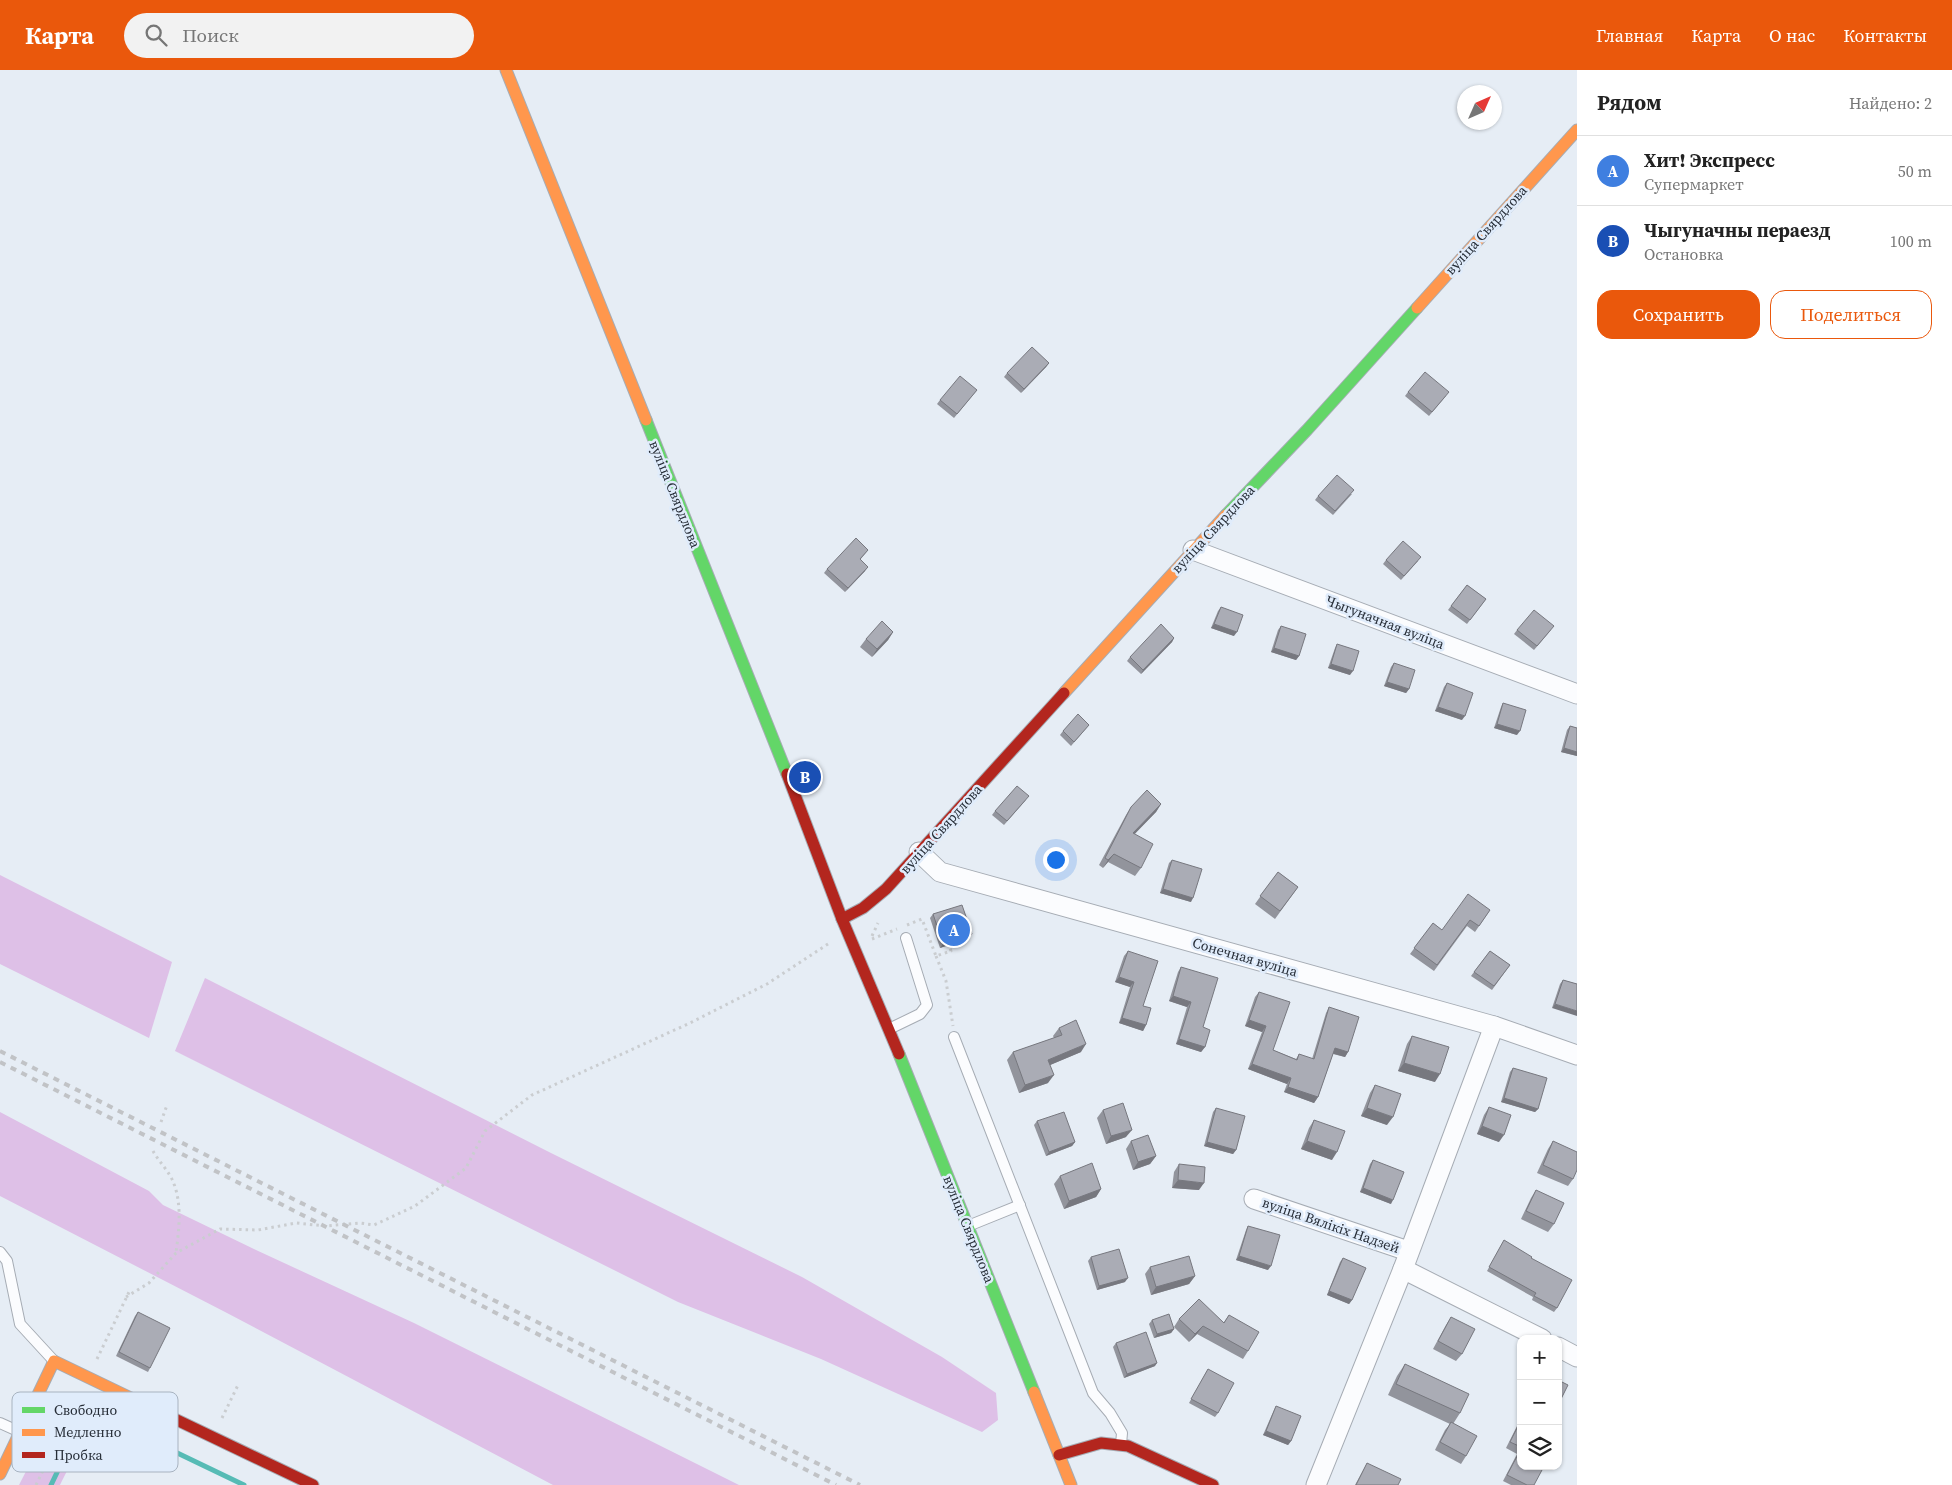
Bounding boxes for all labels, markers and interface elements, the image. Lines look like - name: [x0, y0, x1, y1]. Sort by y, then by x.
- search box: [124, 13, 474, 58]
- text: Карта: [25, 19, 94, 52]
- icon: search: [142, 21, 170, 49]
- text: Поиск: [182, 22, 239, 48]
- text: Главная: [1596, 23, 1663, 48]
- text: Карта: [1691, 23, 1741, 48]
- text: О нас: [1769, 23, 1815, 48]
- text: Контакты: [1843, 23, 1927, 48]
- north arrow: [1457, 85, 1502, 130]
- text: Рядом: [1597, 88, 1662, 117]
- text: Найдено: 2: [1849, 92, 1932, 114]
- text: Хит! Экспресс: [1644, 147, 1775, 173]
- text: A: [1608, 160, 1618, 182]
- text: 50 m: [1898, 160, 1932, 182]
- text: Супермаркет: [1644, 173, 1744, 195]
- street label: вуліца Свярдлова: [1440, 180, 1532, 279]
- text: Чыгуначны пераезд: [1644, 217, 1830, 243]
- text: B: [1608, 230, 1618, 252]
- text: 100 m: [1890, 230, 1932, 252]
- text: Остановка: [1644, 243, 1723, 265]
- button: Сохранить: [1597, 290, 1760, 339]
- button: Поделиться: [1770, 290, 1932, 339]
- street label: вуліца Свярдлова: [644, 437, 706, 551]
- street label: вуліца Свярдлова: [1167, 480, 1260, 578]
- street label: Чыгуначная вуліца: [1323, 590, 1448, 654]
- pin: B: [789, 758, 821, 796]
- street label: вуліца Свярдлова: [895, 779, 987, 878]
- your location: [1043, 847, 1069, 873]
- pin: A: [938, 911, 970, 949]
- street label: Сонечная вуліца: [1190, 932, 1301, 982]
- street label: вуліца Свярдлова: [938, 1172, 1000, 1286]
- street label: вуліца Вялікіх Надзей: [1260, 1192, 1402, 1258]
- map controls: [1517, 1335, 1562, 1470]
- button: +: [1517, 1335, 1562, 1380]
- button: −: [1517, 1380, 1562, 1425]
- legend: [12, 1392, 178, 1472]
- text: Свободно: [54, 1400, 117, 1420]
- text: Медленно: [54, 1422, 122, 1442]
- button: layers: [1517, 1425, 1562, 1470]
- text: Пробка: [54, 1445, 103, 1465]

